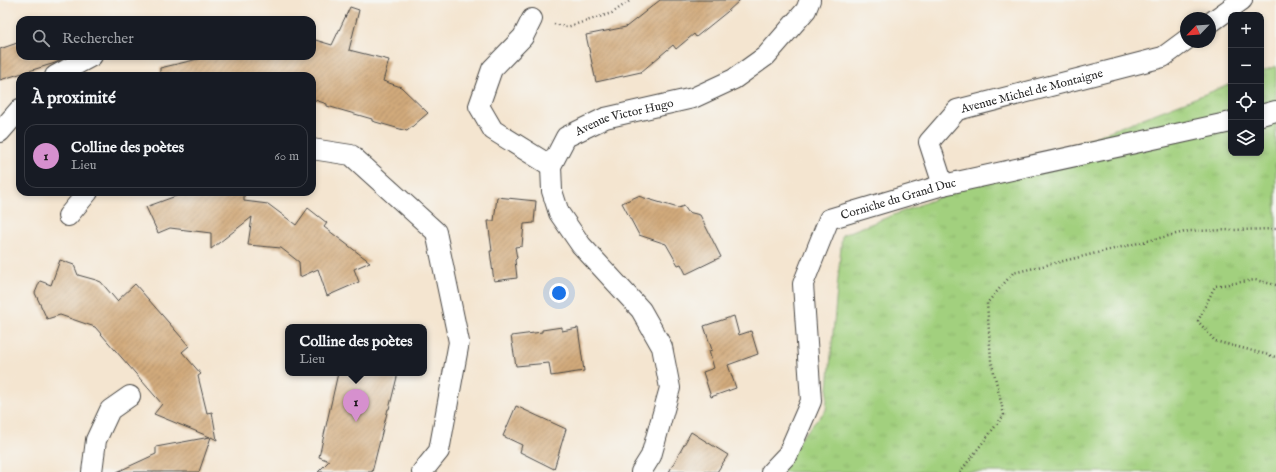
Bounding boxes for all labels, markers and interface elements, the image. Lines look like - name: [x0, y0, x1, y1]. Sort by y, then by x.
- north arrow: [1180, 12, 1216, 48]
- map controls: [1228, 12, 1264, 156]
- button: +: [1228, 12, 1264, 48]
- search box: [16, 16, 316, 60]
- icon: search: [30, 27, 52, 49]
- text: Rechercher: [62, 29, 134, 48]
- button: −: [1228, 48, 1264, 84]
- street label: Avenue Michel de Montaigne: [958, 65, 1105, 116]
- button: locate: [1228, 84, 1264, 120]
- text: À proximité: [32, 88, 116, 109]
- street label: Avenue Victor Hugo: [572, 95, 675, 139]
- button: layers: [1228, 120, 1264, 156]
- text: Colline des poètes: [71, 138, 184, 157]
- text: 1: [44, 148, 48, 165]
- text: 60 m: [274, 148, 299, 165]
- text: Lieu: [71, 157, 96, 174]
- street label: Corniche du Grand Duc: [839, 175, 957, 223]
- your location: [549, 283, 569, 303]
- popup: [285, 324, 427, 376]
- text: Colline des poètes: [300, 332, 412, 351]
- text: Lieu: [300, 351, 325, 368]
- pin: 1: [343, 389, 369, 422]

